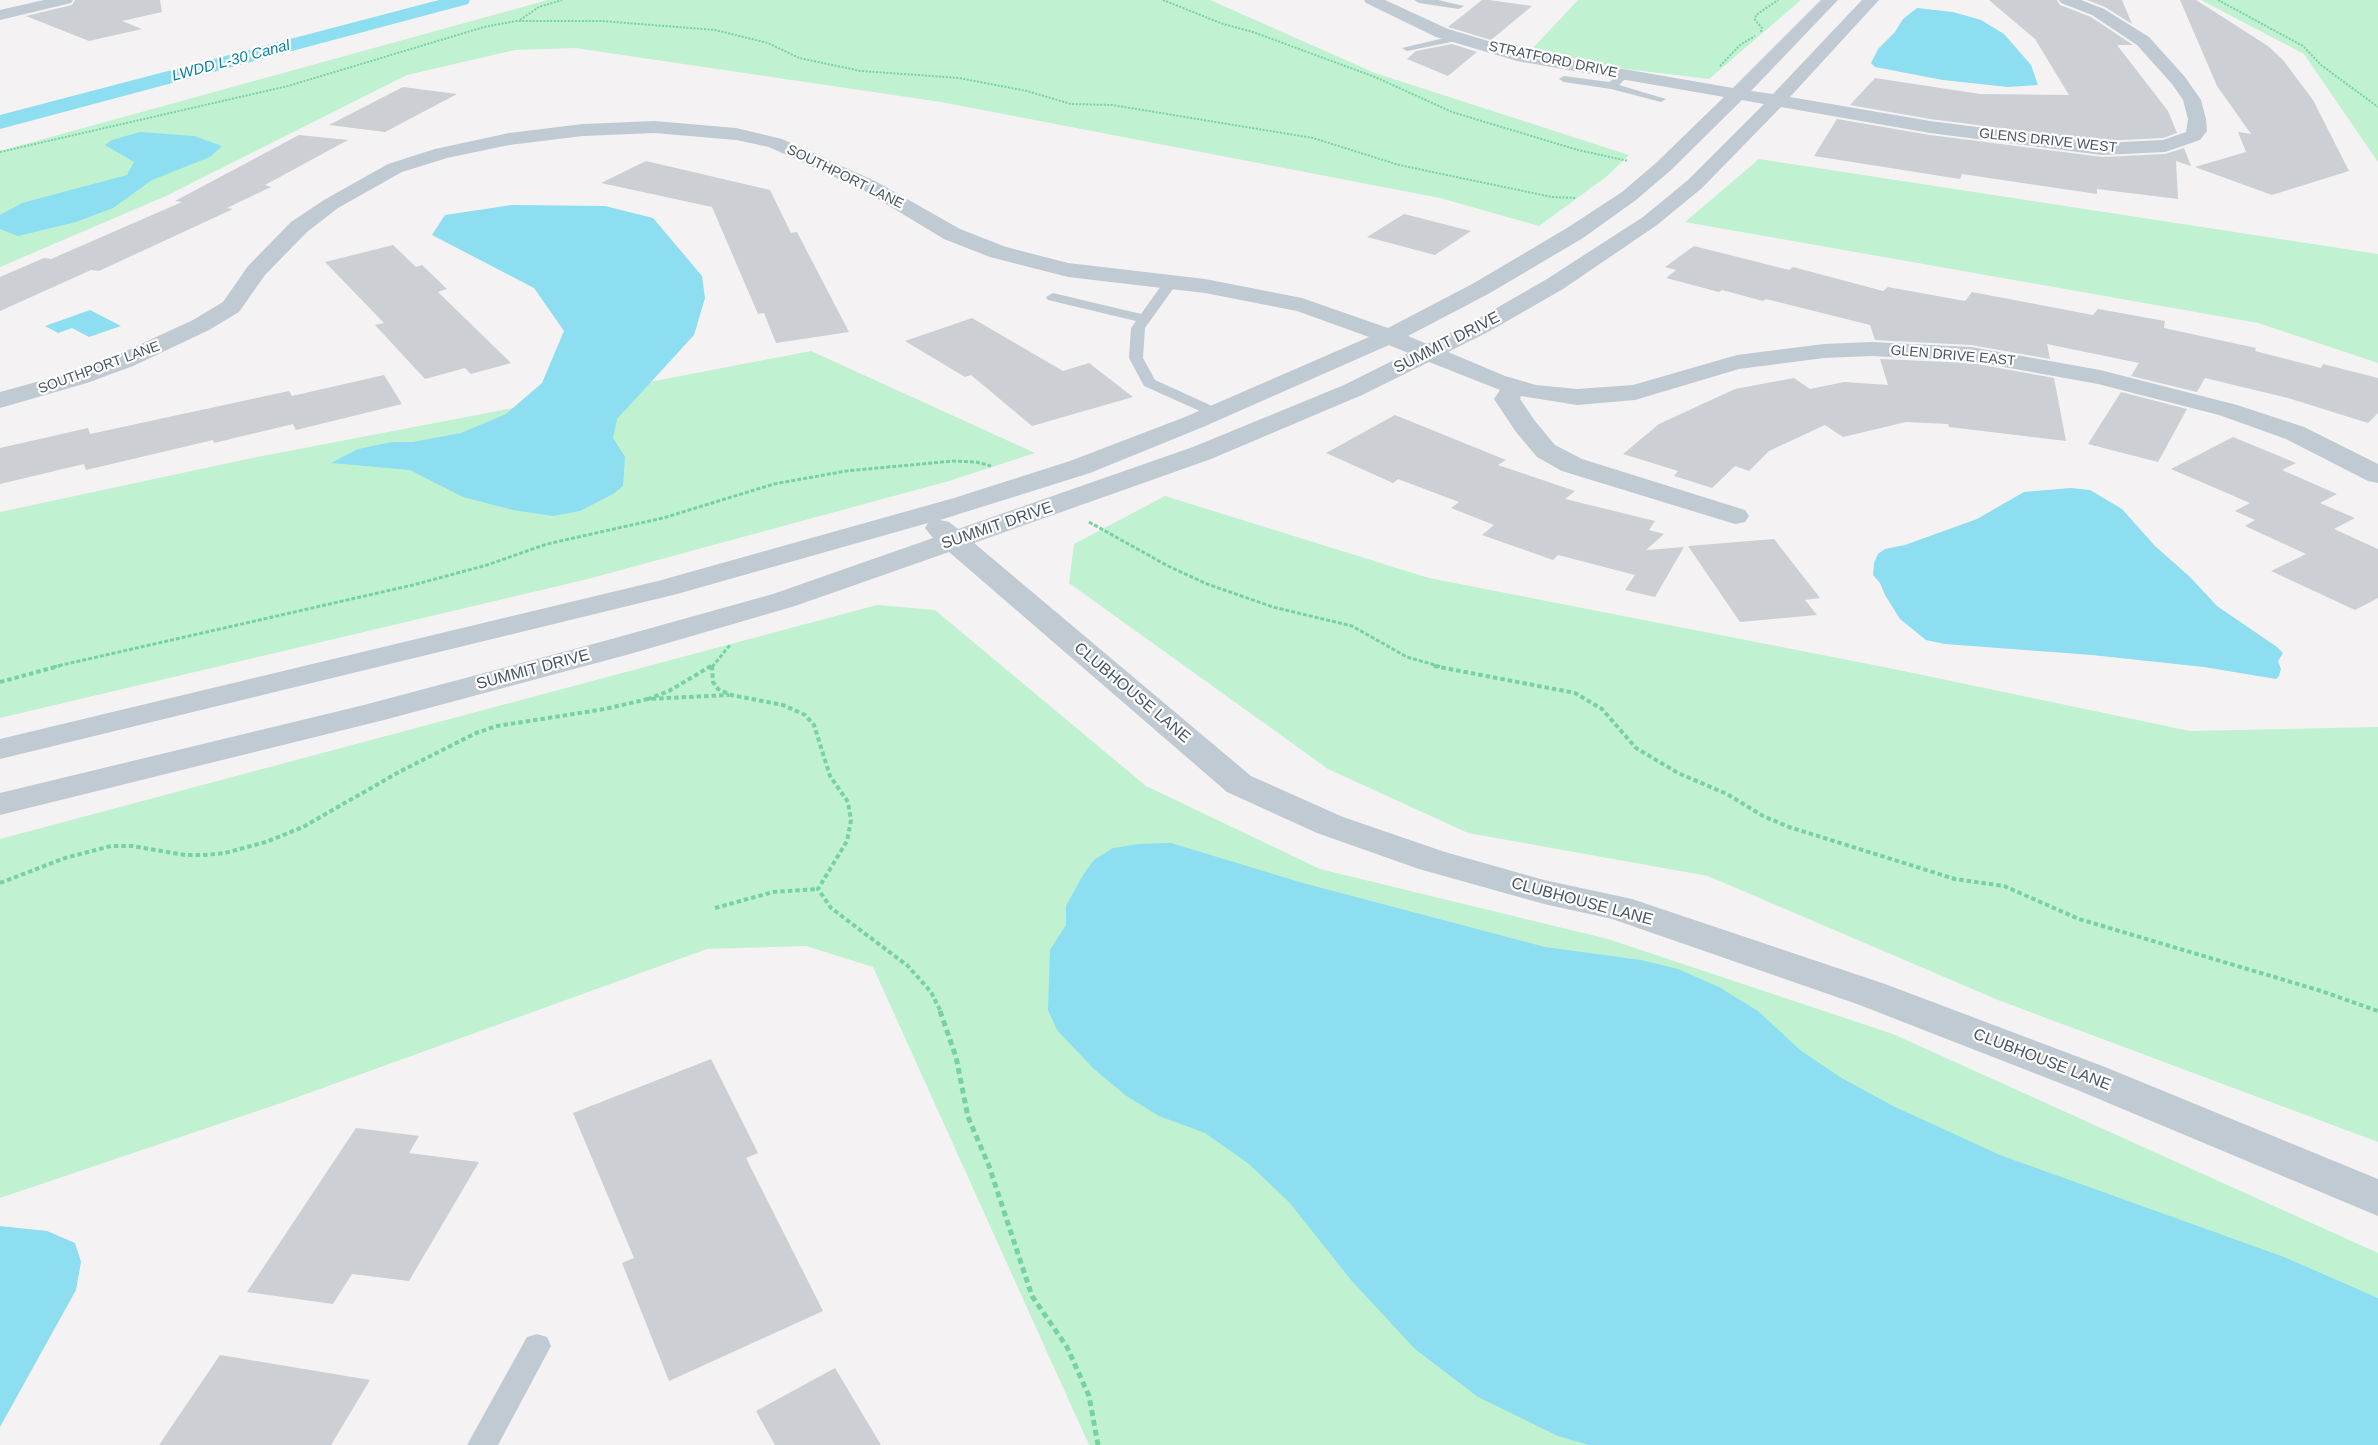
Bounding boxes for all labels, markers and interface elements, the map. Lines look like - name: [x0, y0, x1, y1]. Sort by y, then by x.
- water label: LWDD L-30 Canal: [170, 37, 292, 85]
- street label: STRATFORD DRIVE: [1487, 38, 1619, 82]
- street label: GLENS DRIVE WEST: [1978, 125, 2118, 157]
- street label: SOUTHPORT LANE: [784, 141, 906, 213]
- street label: SUMMIT DRIVE: [1391, 308, 1503, 378]
- street label: SOUTHPORT LANE: [36, 338, 162, 398]
- street label: GLEN DRIVE EAST: [1890, 342, 2016, 370]
- street label: SUMMIT DRIVE: [939, 498, 1055, 554]
- street label: CLUBHOUSE LANE: [1070, 639, 1194, 747]
- street label: SUMMIT DRIVE: [474, 646, 592, 694]
- street label: CLUBHOUSE LANE: [1509, 874, 1655, 930]
- street label: CLUBHOUSE LANE: [1970, 1025, 2114, 1095]

